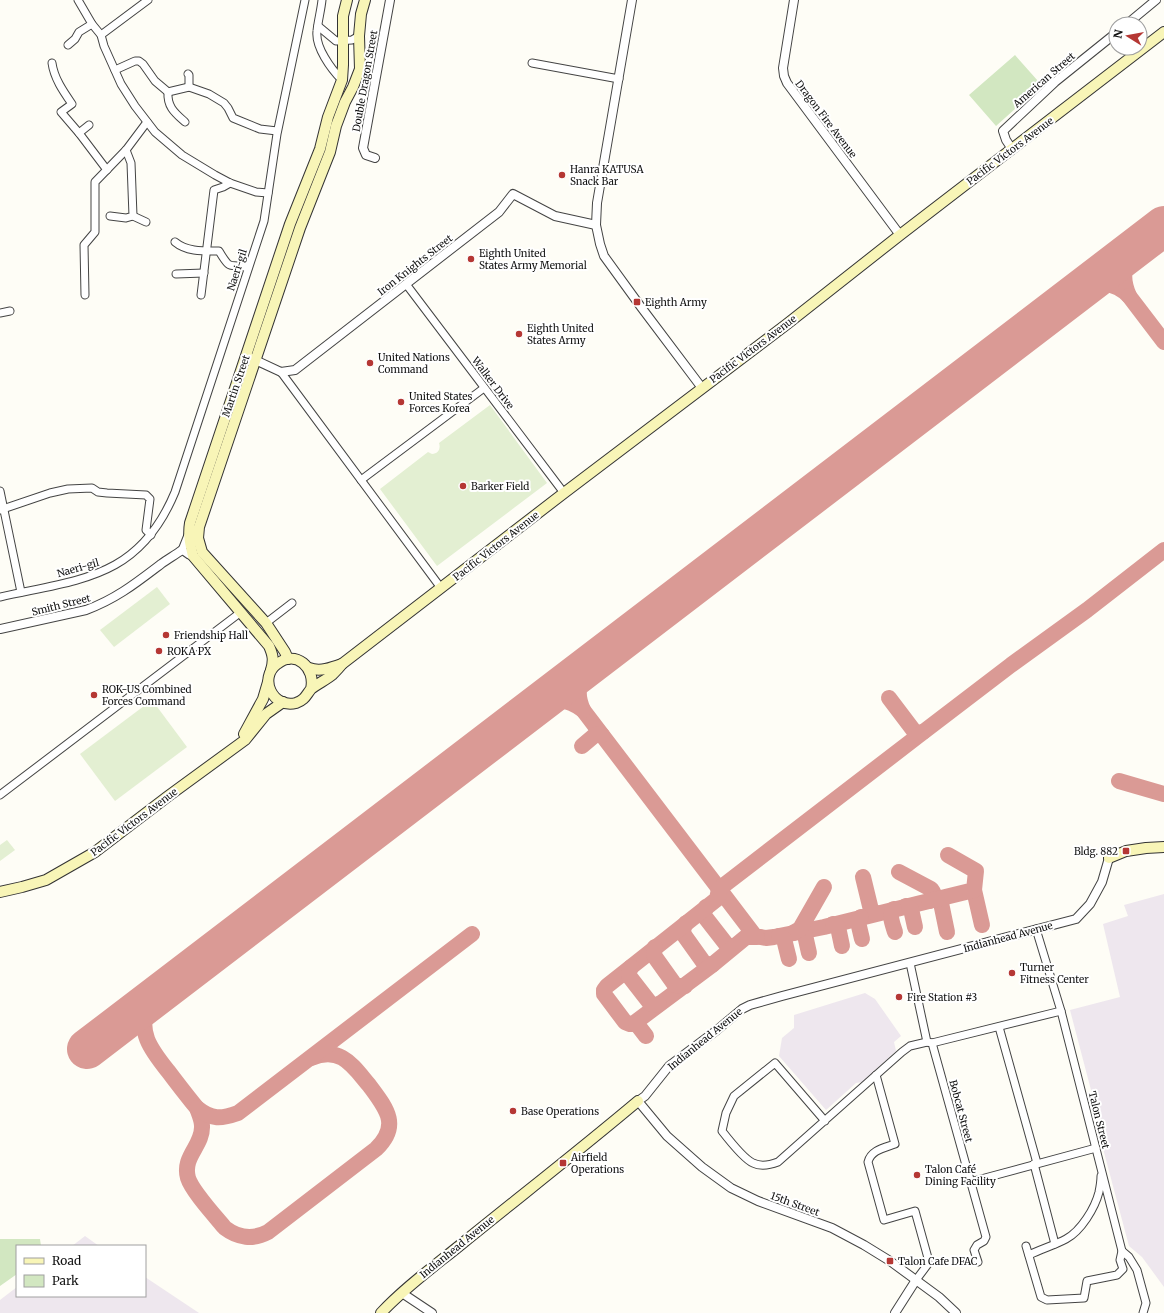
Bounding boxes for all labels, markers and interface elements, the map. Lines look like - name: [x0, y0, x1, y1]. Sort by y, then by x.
- north arrow: [1108, 16, 1148, 56]
- text: N: [1110, 28, 1126, 40]
- street label: Double Dragon Street: [350, 29, 380, 133]
- street label: American Street: [1010, 49, 1078, 111]
- street label: Dragon Fire Avenue: [792, 77, 860, 161]
- street label: Pacific Victors Avenue: [964, 114, 1056, 188]
- place label: Hanra KATUSA Snack Bar: [570, 163, 644, 188]
- marker: Hanra KATUSA Snack Bar: [557, 170, 567, 180]
- street label: Iron Knights Street: [375, 232, 455, 298]
- street label: Naeri-gil: [224, 247, 250, 293]
- place label: Eighth United States Army Memorial: [479, 247, 587, 272]
- marker: Eighth United States Army Memorial: [466, 254, 476, 264]
- place label: Eighth Army: [645, 296, 707, 309]
- marker: Eighth Army: [632, 297, 642, 307]
- street label: Pacific Victors Avenue: [707, 312, 799, 386]
- place label: Eighth United States Army: [527, 322, 594, 347]
- marker: Eighth United States Army: [514, 329, 524, 339]
- place label: United Nations Command: [378, 351, 450, 376]
- street label: Martin Street: [219, 353, 253, 419]
- street label: Walker Drive: [468, 353, 517, 412]
- marker: United Nations Command: [365, 358, 375, 368]
- place label: United States Forces Korea: [409, 390, 473, 415]
- marker: United States Forces Korea: [396, 397, 406, 407]
- place label: Barker Field: [471, 480, 529, 493]
- marker: Barker Field: [458, 481, 468, 491]
- street label: Pacific Victors Avenue: [450, 508, 542, 584]
- street label: Naeri-gil: [55, 556, 101, 580]
- street label: Smith Street: [30, 591, 92, 619]
- place label: Friendship Hall: [174, 629, 248, 642]
- marker: Friendship Hall: [161, 630, 171, 640]
- place label: ROKA PX: [167, 645, 212, 658]
- marker: ROKA PX: [154, 646, 164, 656]
- place label: ROK-US Combined Forces Command: [102, 683, 192, 708]
- marker: ROK-US Combined Forces Command: [89, 690, 99, 700]
- street label: Pacific Victors Avenue: [88, 785, 180, 859]
- place label: Bldg. 882: [1074, 845, 1118, 858]
- marker: Bldg. 882: [1121, 846, 1131, 856]
- street label: Indianhead Avenue: [962, 919, 1054, 955]
- place label: Turner Fitness Center: [1020, 961, 1089, 986]
- marker: Turner Fitness Center: [1007, 968, 1017, 978]
- place label: Fire Station #3: [907, 991, 978, 1004]
- marker: Fire Station #3: [894, 992, 904, 1002]
- street label: Indianhead Avenue: [665, 1005, 745, 1073]
- street label: Bobcat Street: [946, 1078, 976, 1144]
- street label: Talon Street: [1086, 1090, 1112, 1150]
- place label: Base Operations: [521, 1105, 599, 1118]
- marker: Base Operations: [508, 1106, 518, 1116]
- place label: Airfield Operations: [570, 1151, 624, 1176]
- marker: Airfield Operations: [558, 1158, 568, 1168]
- place label: Talon Café Dining Facility: [925, 1163, 996, 1188]
- marker: Talon Café Dining Facility: [912, 1170, 922, 1180]
- street label: 15th Street: [769, 1189, 821, 1219]
- street label: Indianhead Avenue: [417, 1213, 497, 1281]
- legend: [16, 1245, 146, 1297]
- text: Road: [52, 1253, 81, 1268]
- place label: Talon Cafe DFAC: [898, 1255, 978, 1268]
- marker: Talon Cafe DFAC: [885, 1256, 895, 1266]
- text: Park: [52, 1273, 79, 1288]

